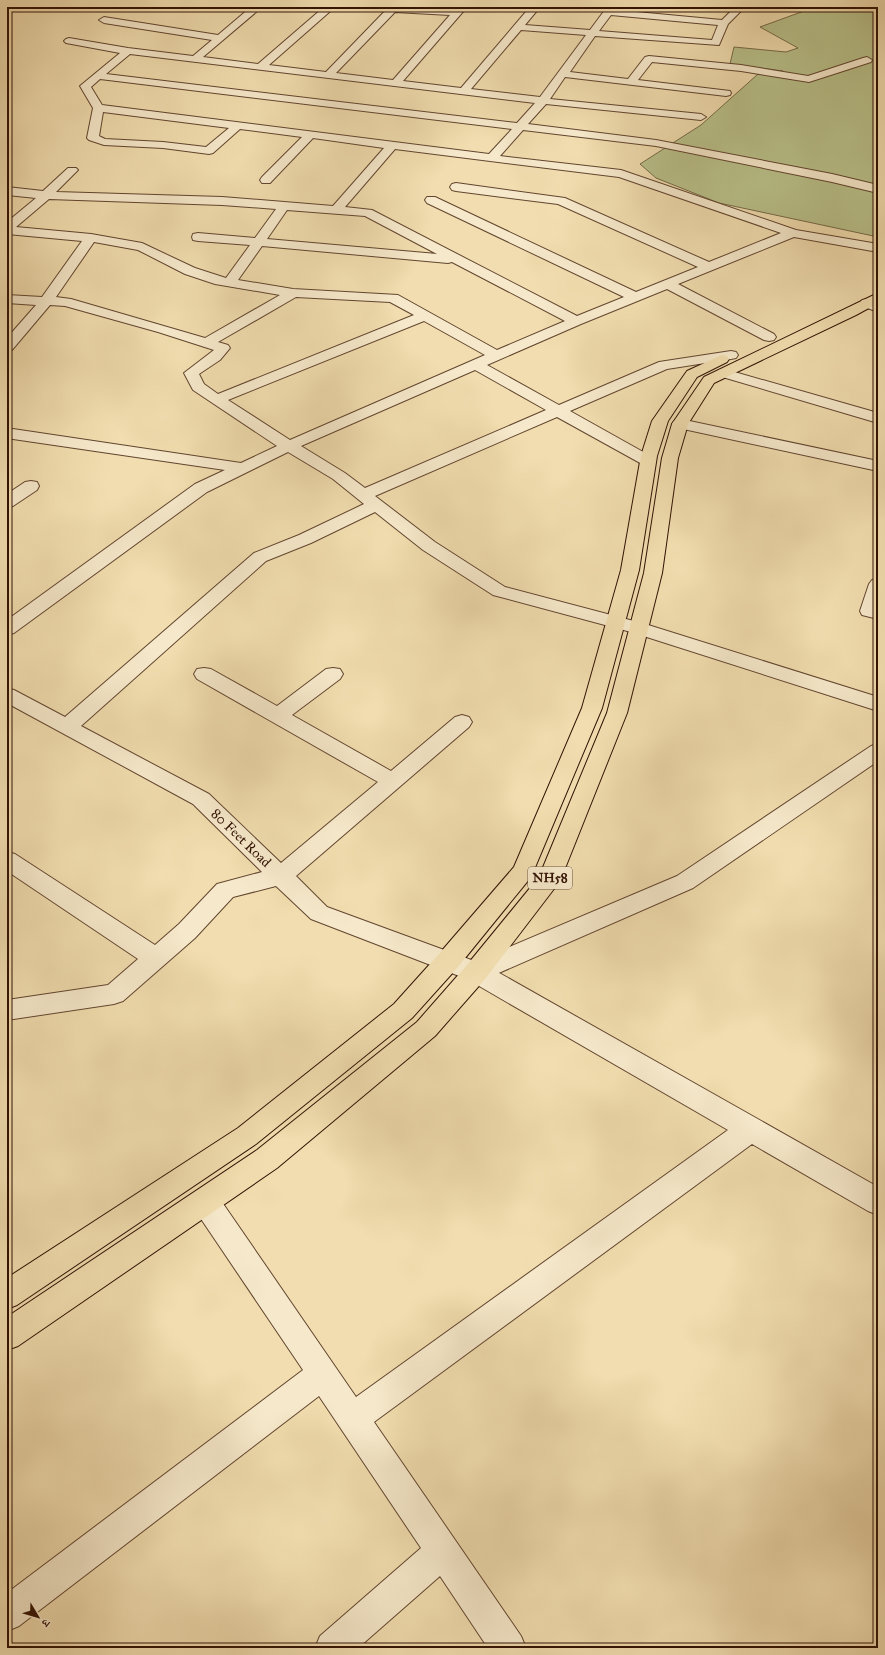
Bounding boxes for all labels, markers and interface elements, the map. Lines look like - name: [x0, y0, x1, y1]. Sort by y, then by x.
- street label: 80 Feet Road: [207, 805, 275, 871]
- road number: NH58: [528, 867, 572, 889]
- north arrow: [18, 1597, 58, 1637]
- text: उ: [38, 1616, 53, 1630]

